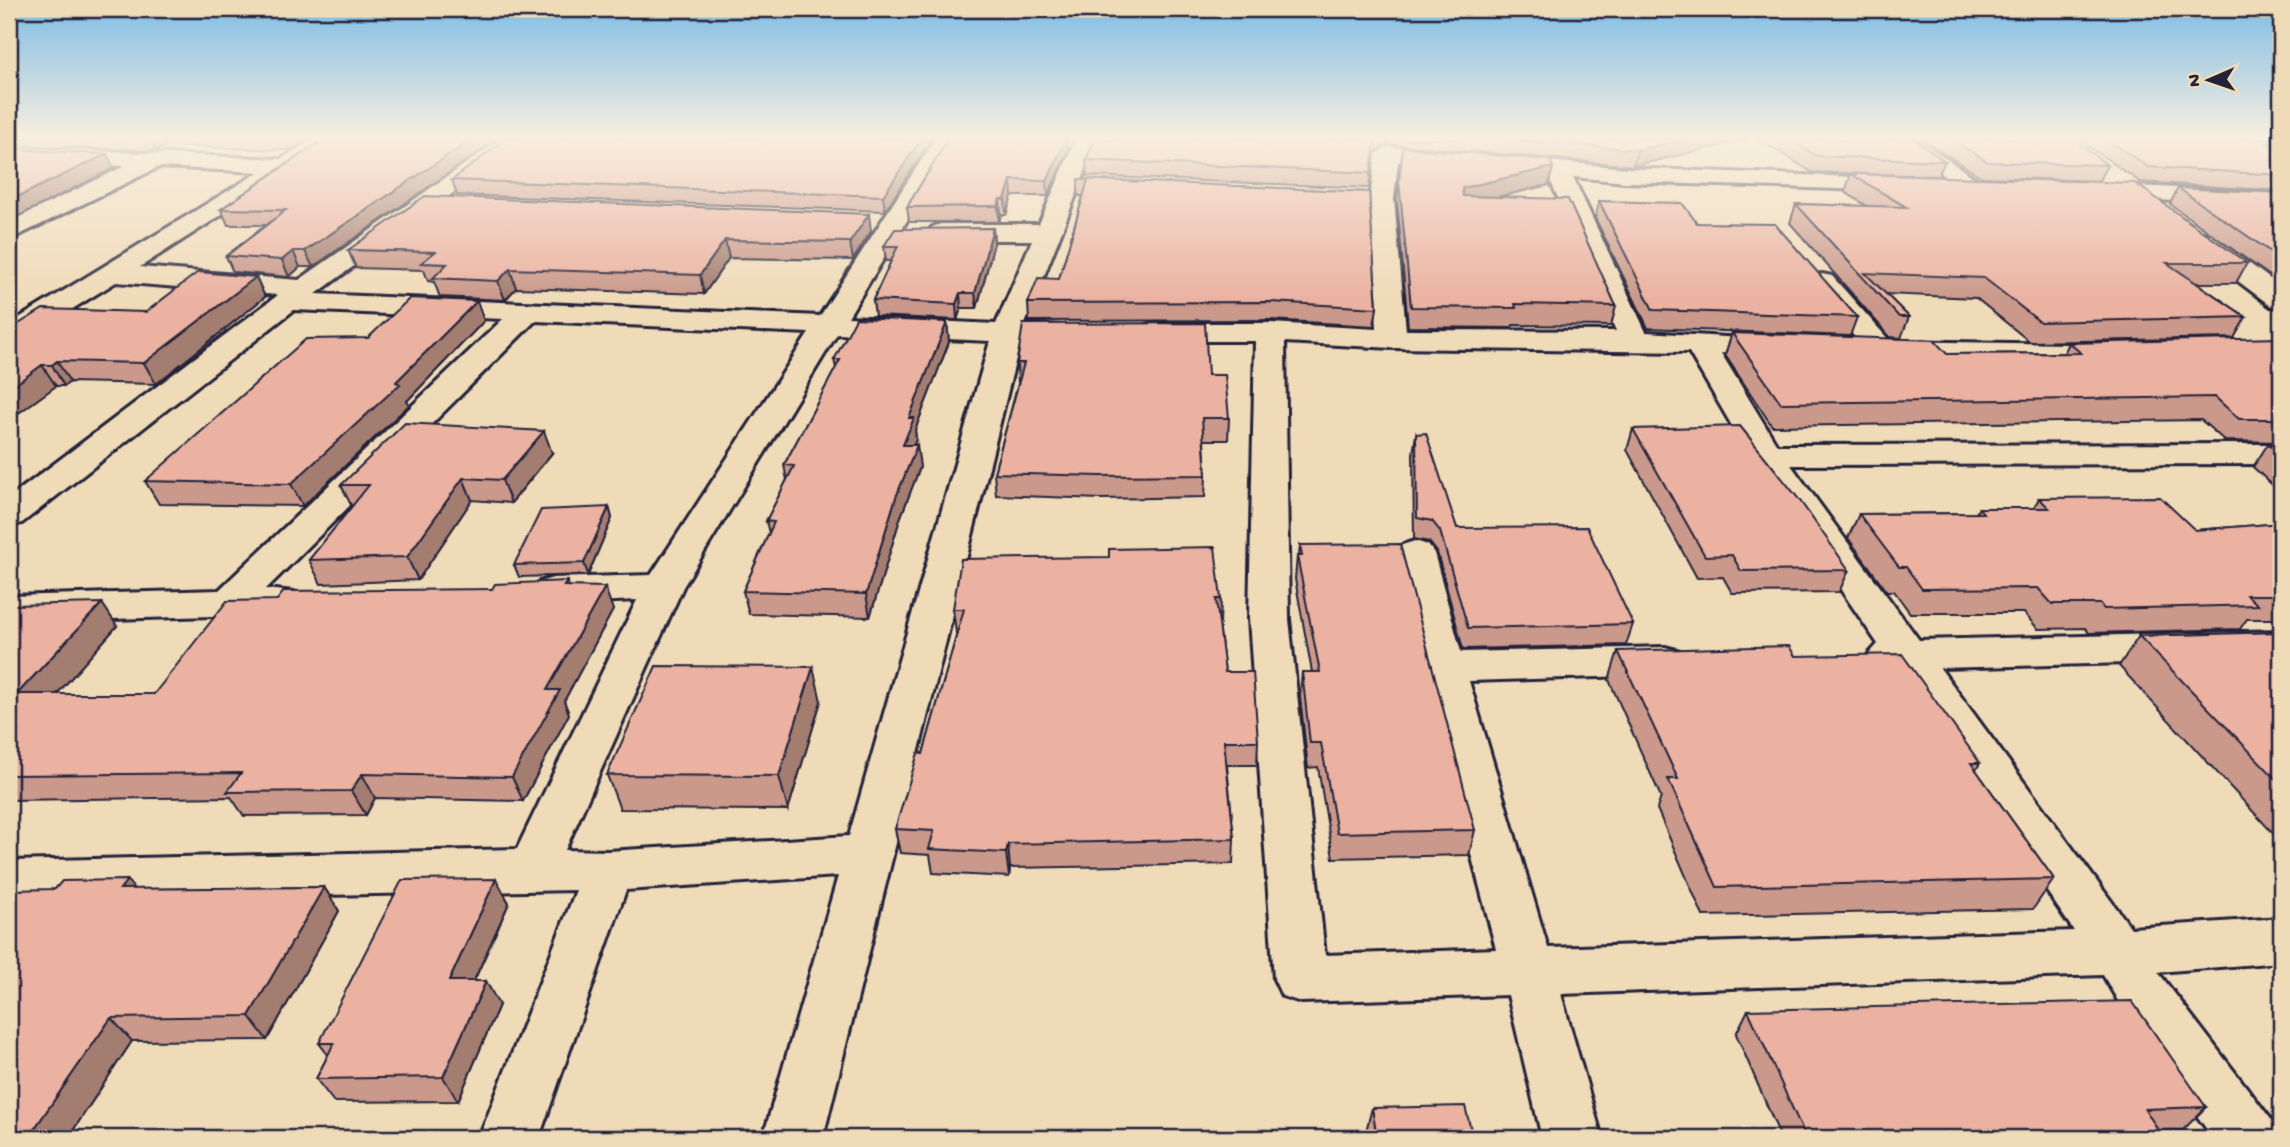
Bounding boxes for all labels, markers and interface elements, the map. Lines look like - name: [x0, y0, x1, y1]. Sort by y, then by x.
- north arrow: [2174, 46, 2244, 116]
- text: N: [2184, 74, 2207, 87]

